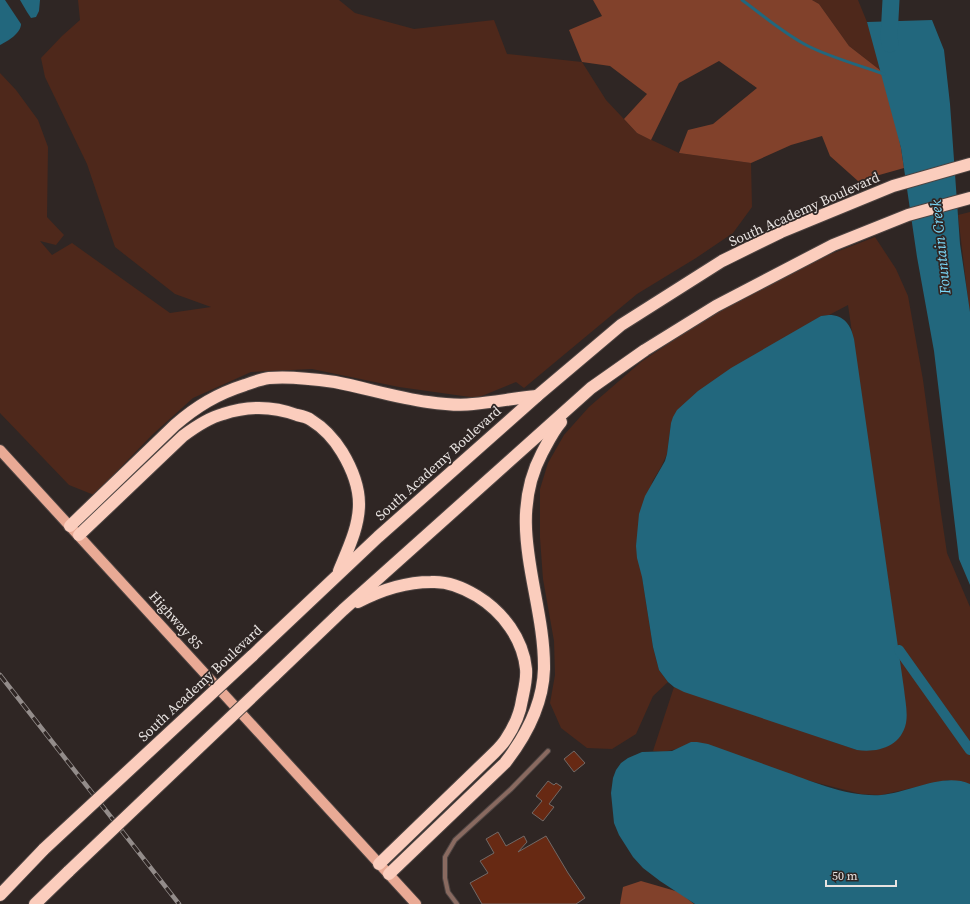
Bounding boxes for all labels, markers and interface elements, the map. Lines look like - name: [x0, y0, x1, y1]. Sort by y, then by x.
- street label: South Academy Boulevard: [725, 167, 883, 251]
- water label: Fountain Creek: [924, 198, 956, 296]
- street label: South Academy Boulevard: [371, 401, 505, 525]
- street label: Highway 85: [144, 586, 208, 654]
- street label: South Academy Boulevard: [134, 620, 266, 746]
- scale bar: [826, 862, 896, 888]
- text: 50 m: [832, 868, 858, 884]

